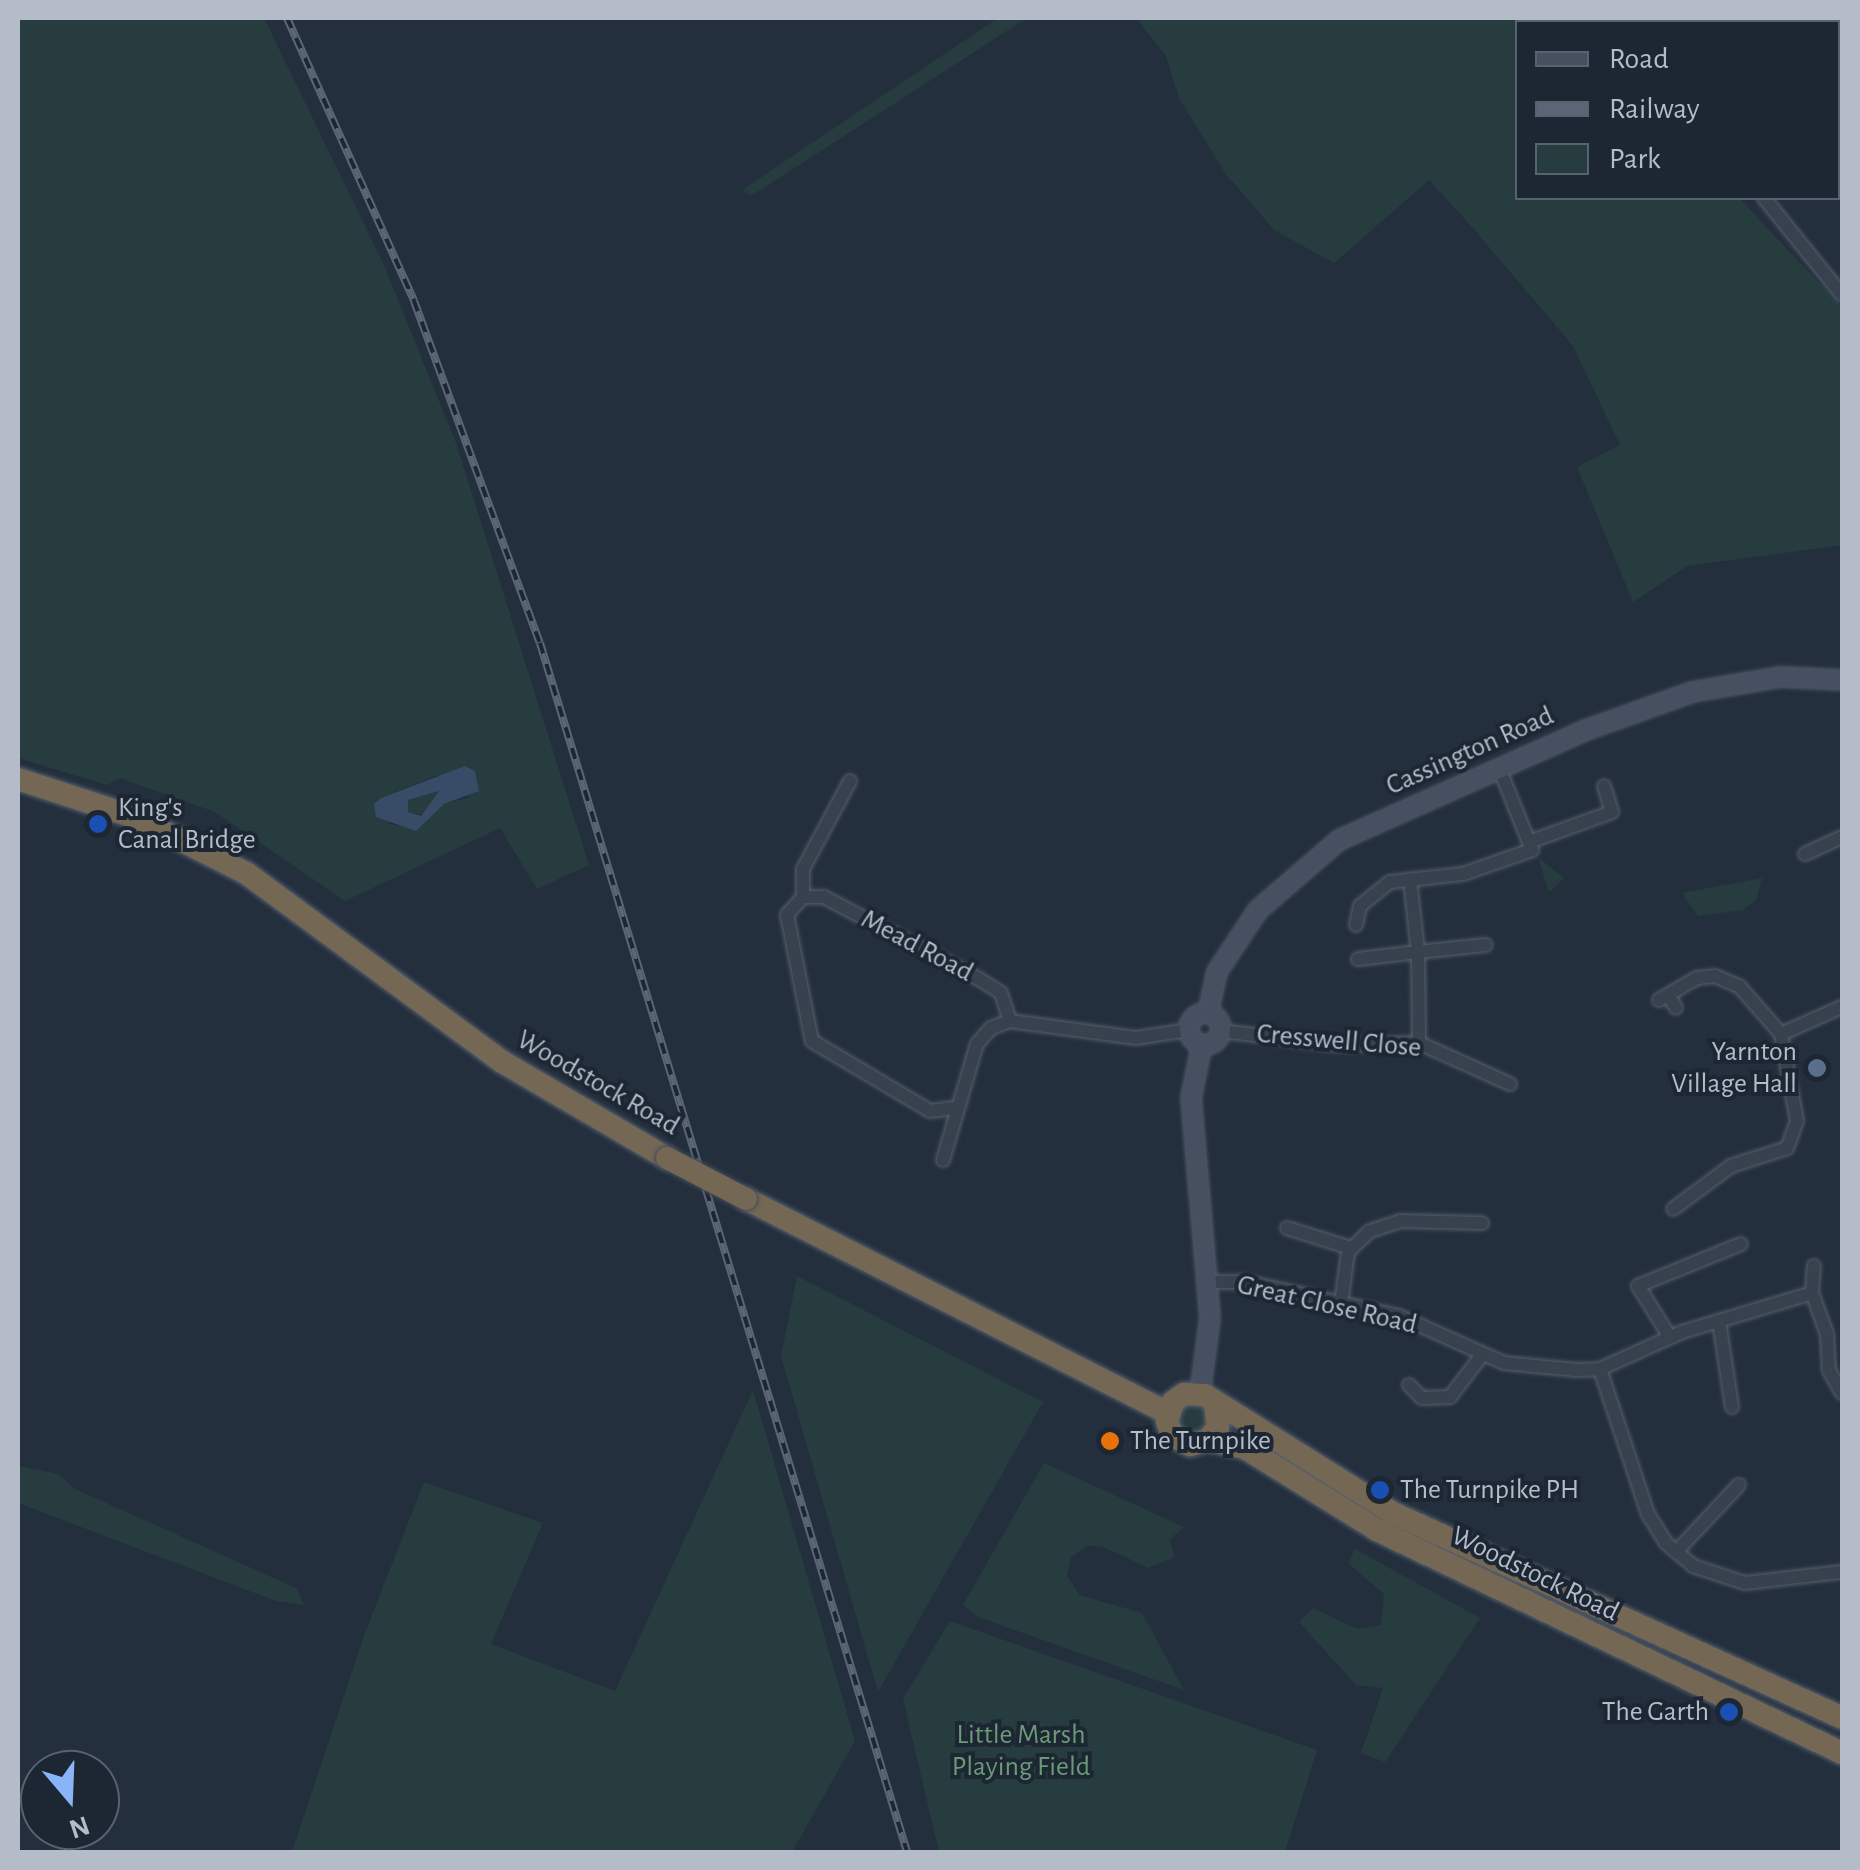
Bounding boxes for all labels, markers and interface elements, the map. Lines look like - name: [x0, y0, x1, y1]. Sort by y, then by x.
- legend: [1515, 20, 1840, 200]
- text: Road: [1609, 44, 1669, 74]
- text: Railway: [1609, 94, 1700, 124]
- text: Park: [1609, 144, 1661, 174]
- street label: Cassington Road: [1381, 699, 1559, 803]
- place label: King's Canal Bridge: [118, 791, 256, 857]
- marker: King's Canal Bridge: [87, 813, 109, 835]
- street label: Mead Road: [855, 902, 979, 990]
- street label: Cresswell Close: [1255, 1017, 1423, 1065]
- street label: Woodstock Road: [511, 1023, 685, 1143]
- place label: Yarnton Village Hall: [1671, 1035, 1797, 1101]
- marker: Yarnton Village Hall: [1806, 1057, 1828, 1079]
- street label: Great Close Road: [1234, 1268, 1420, 1342]
- place label: The Turnpike: [1130, 1424, 1271, 1458]
- marker: The Turnpike: [1099, 1430, 1121, 1452]
- place label: The Turnpike PH: [1400, 1473, 1579, 1507]
- marker: The Turnpike PH: [1369, 1479, 1391, 1501]
- street label: Woodstock Road: [1446, 1519, 1624, 1629]
- place label: The Garth: [1602, 1695, 1709, 1729]
- marker: The Garth: [1718, 1701, 1740, 1723]
- park label: Little Marsh Playing Field: [952, 1718, 1090, 1784]
- north arrow: [20, 1750, 120, 1850]
- text: N: [65, 1810, 93, 1843]

